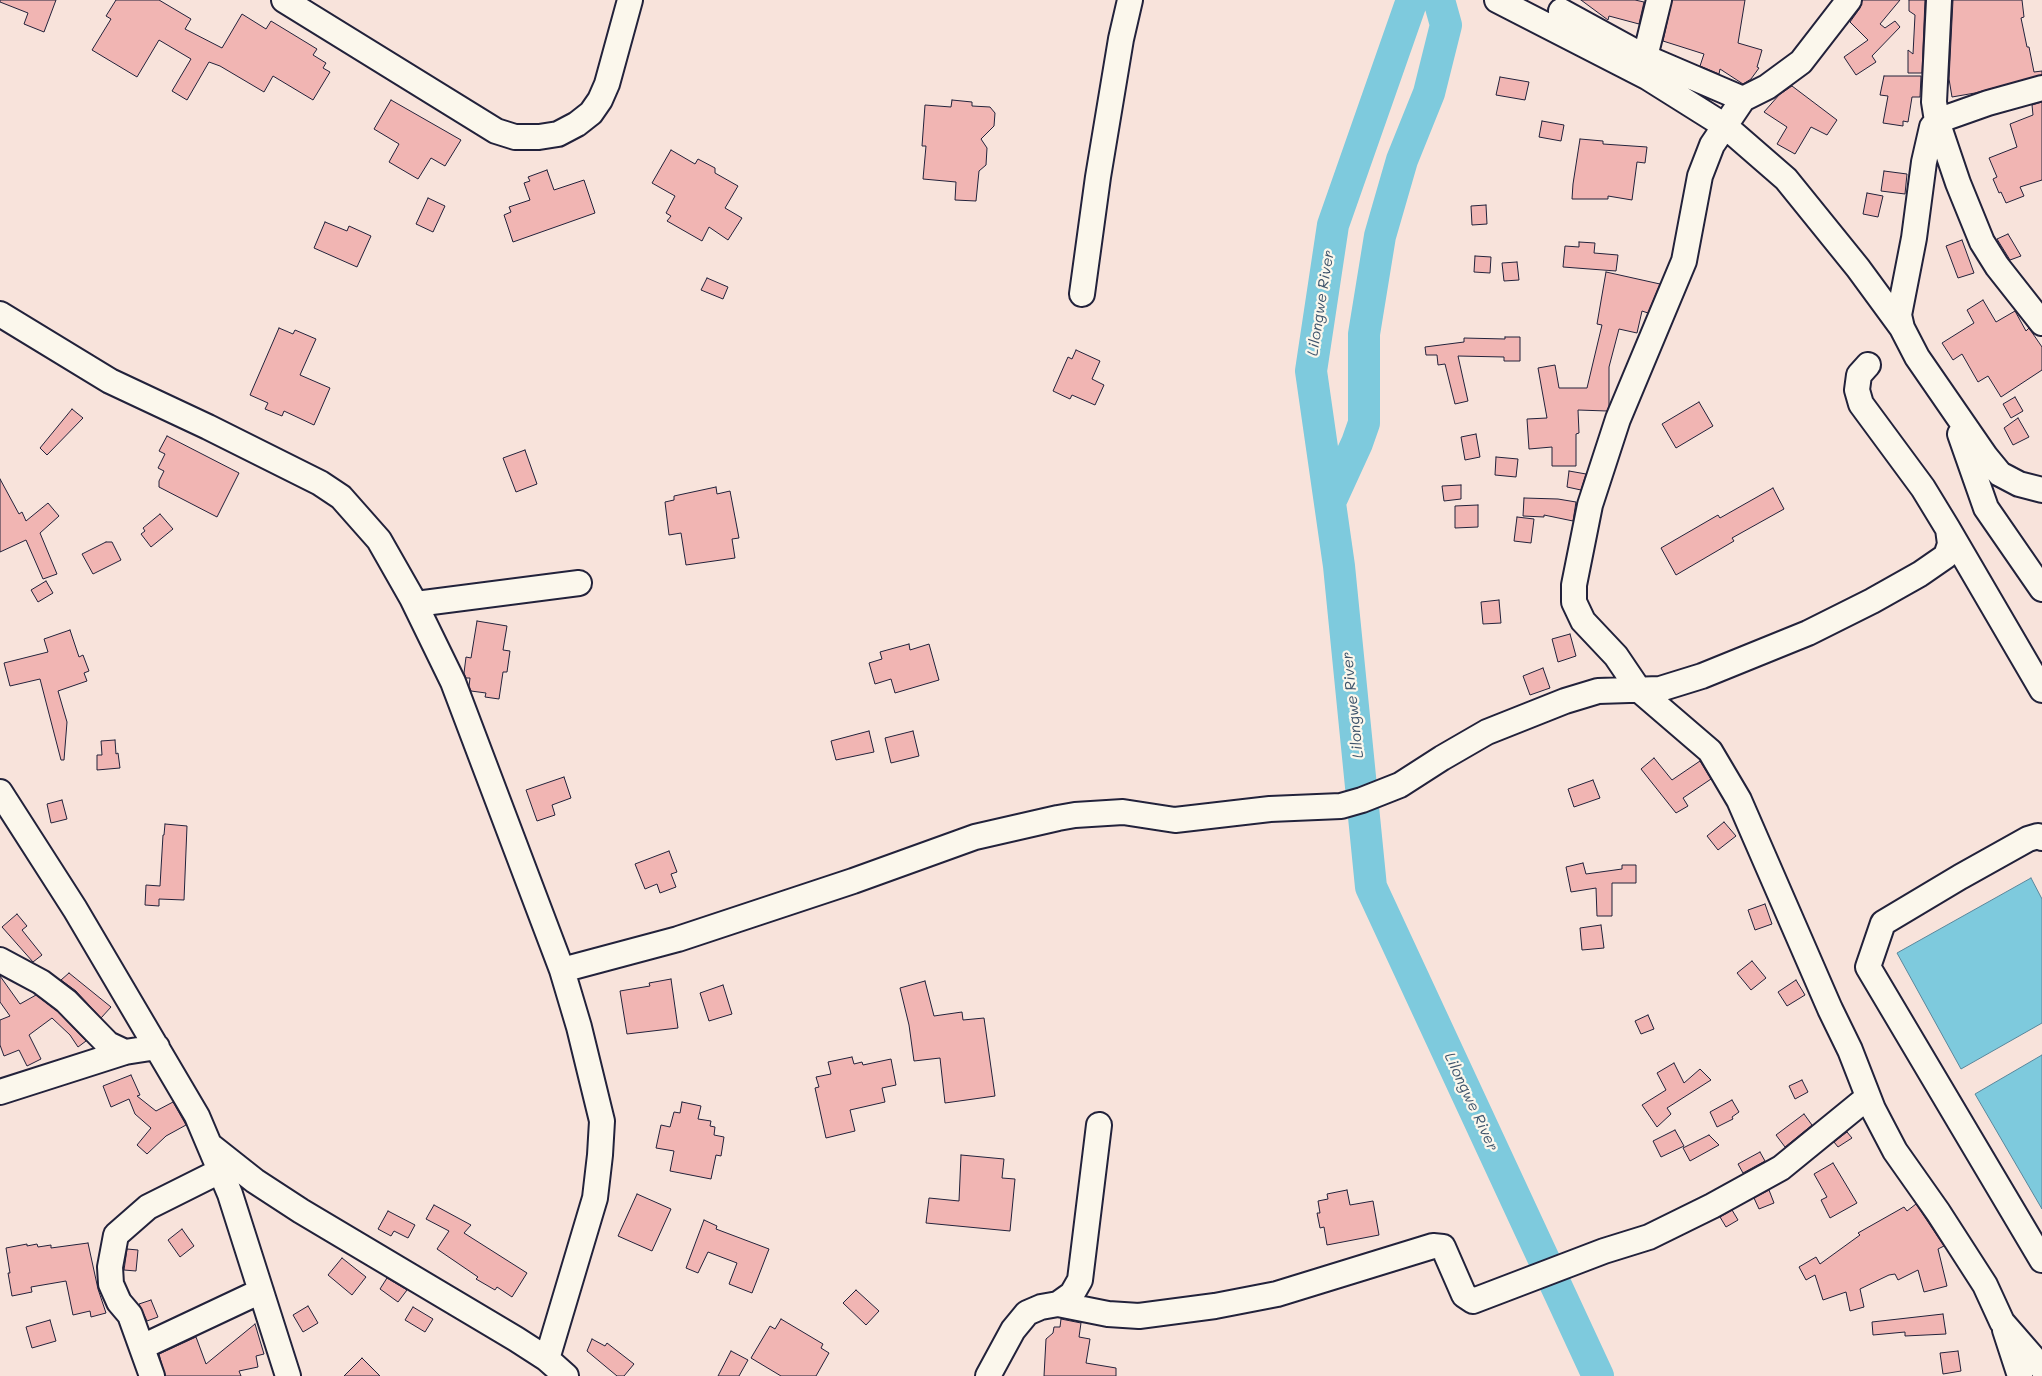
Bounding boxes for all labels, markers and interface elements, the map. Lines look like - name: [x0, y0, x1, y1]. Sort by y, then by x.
- water label: Lilongwe River: [1304, 249, 1338, 357]
- water label: Lilongwe River: [1338, 651, 1368, 759]
- water label: Lilongwe River: [1440, 1050, 1502, 1154]

